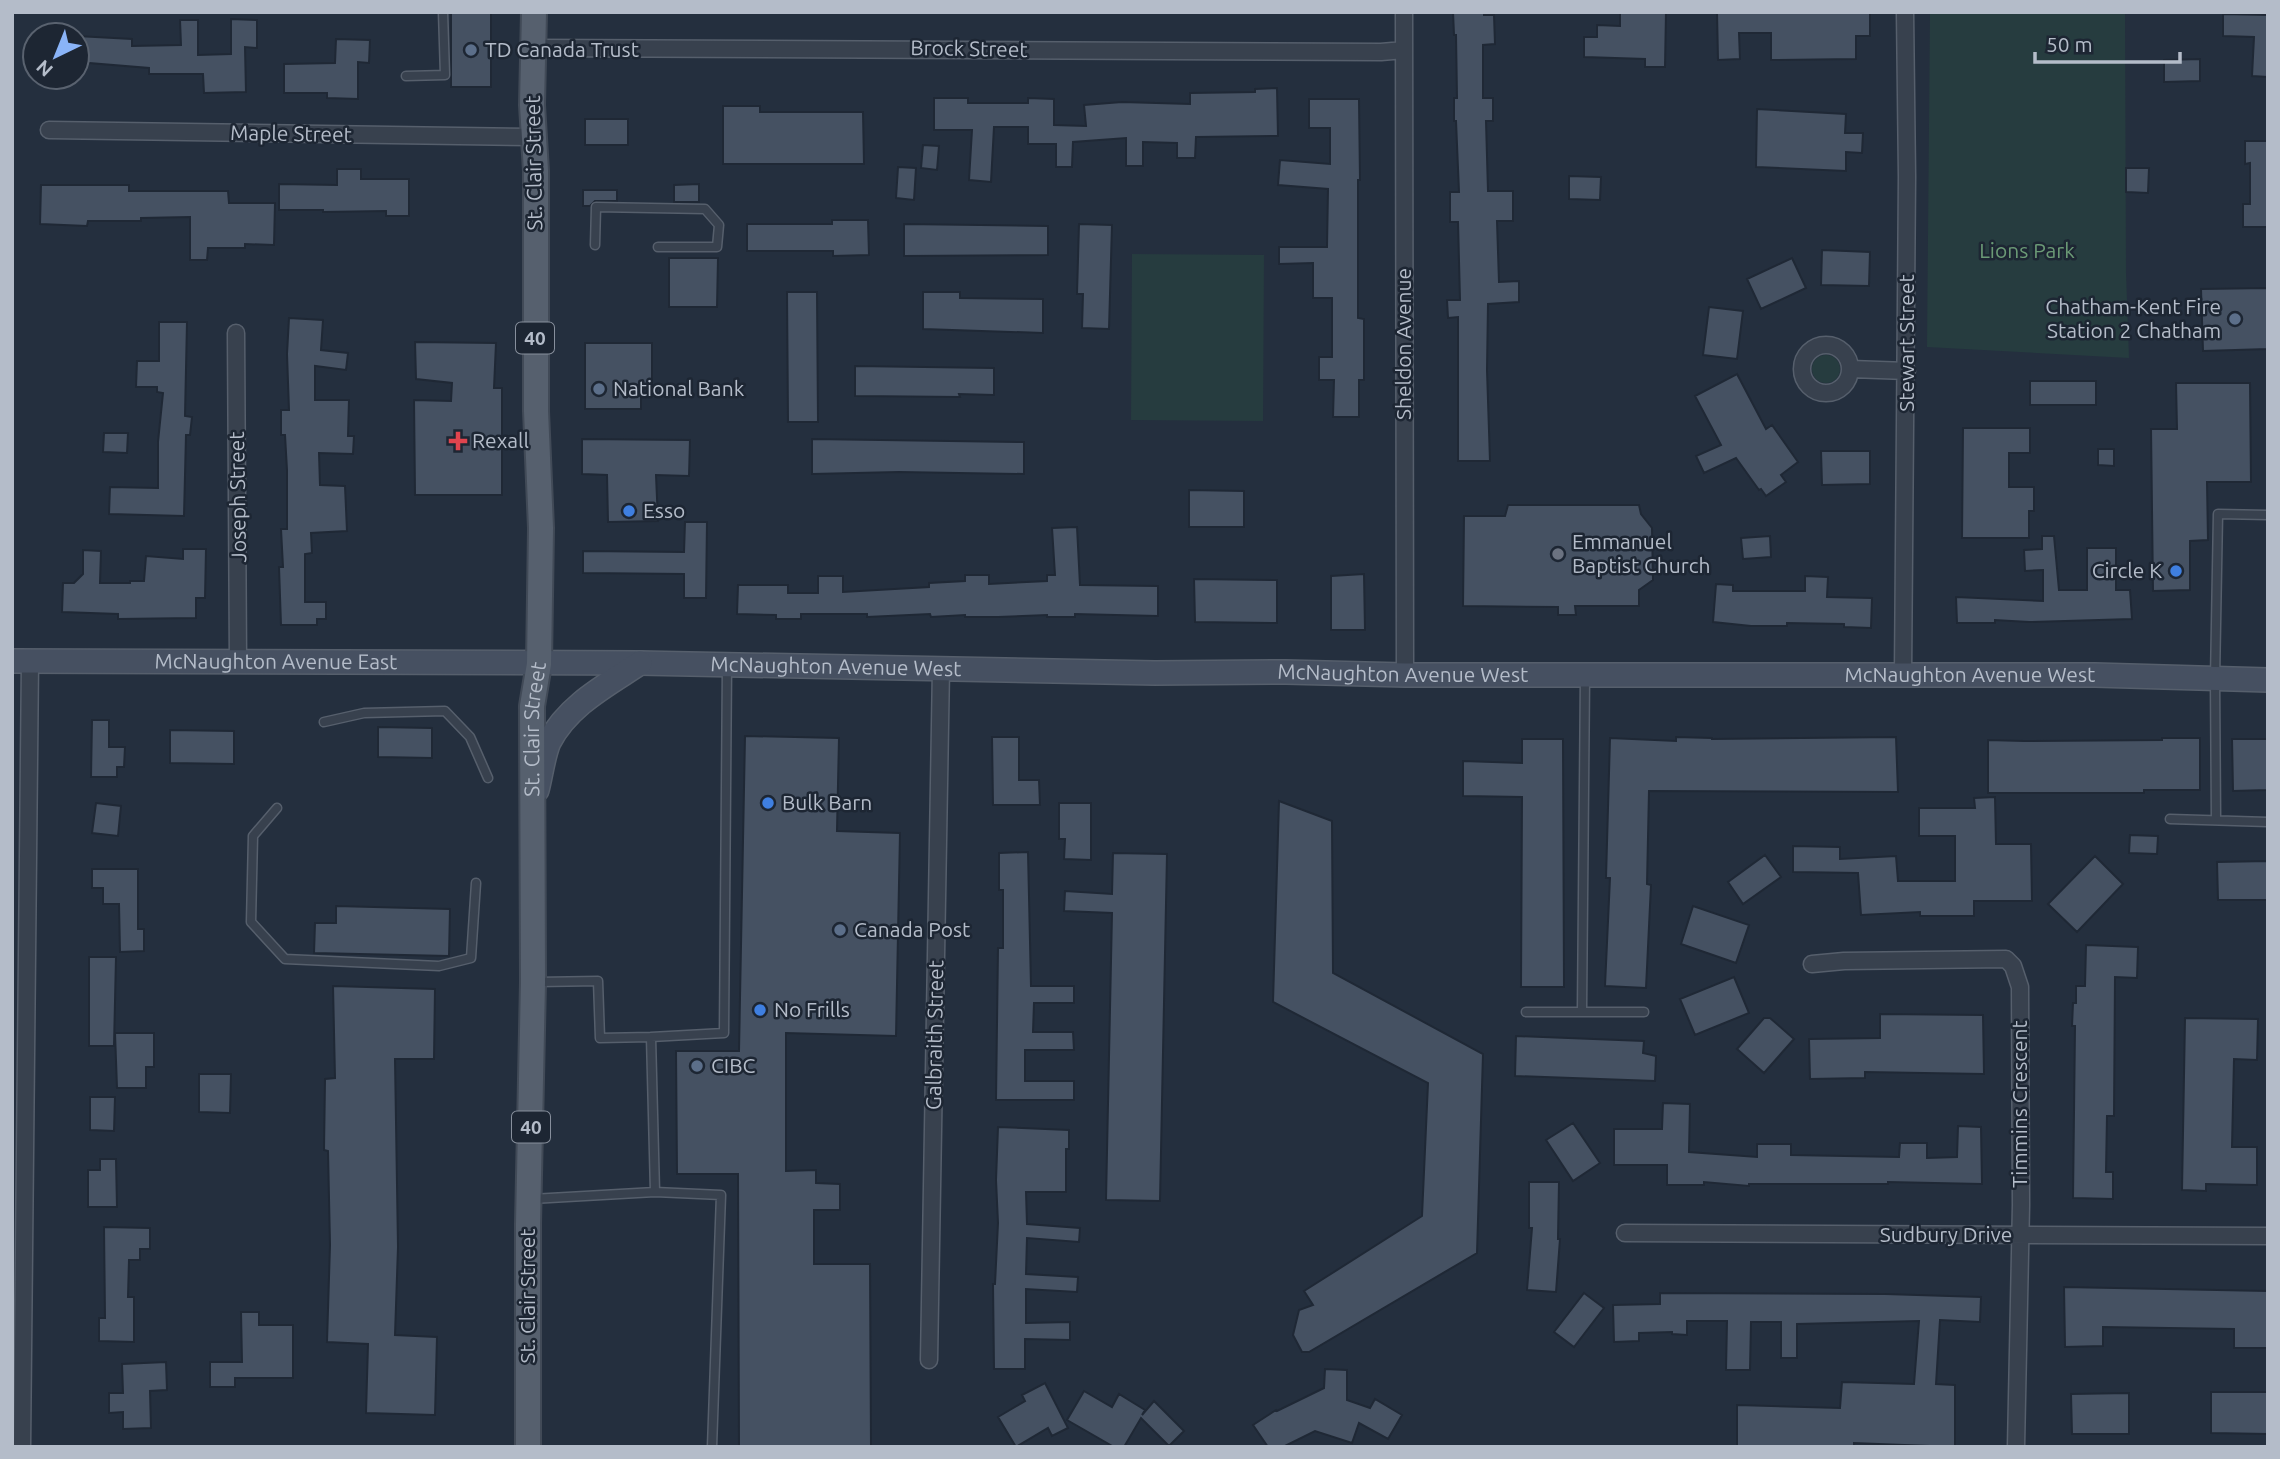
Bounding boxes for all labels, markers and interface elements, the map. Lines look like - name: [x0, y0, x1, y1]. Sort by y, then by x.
- north arrow: [21, 21, 91, 91]
- scale bar: [2035, 21, 2180, 65]
- text: 50 m: [2046, 32, 2093, 56]
- street label: Brock Street: [910, 35, 1028, 61]
- place label: TD Canada Trust: [485, 37, 639, 61]
- marker: TD Canada Trust: [463, 42, 479, 58]
- text: N: [32, 56, 57, 81]
- street label: St. Clair Street: [520, 95, 546, 231]
- street label: Maple Street: [230, 120, 352, 146]
- park label: Lions Park: [1979, 238, 2075, 262]
- street label: Sheldon Avenue: [1391, 268, 1415, 420]
- street label: Stewart Street: [1894, 274, 1918, 412]
- place label: Chatham-Kent Fire Station 2 Chatham: [2045, 294, 2221, 342]
- marker: Chatham-Kent Fire Station 2 Chatham: [2227, 311, 2243, 327]
- road number: 40: [516, 322, 554, 354]
- place label: National Bank: [613, 376, 745, 400]
- marker: National Bank: [591, 381, 607, 397]
- place label: Rexall: [472, 428, 529, 452]
- street label: Joseph Street: [224, 431, 250, 563]
- marker: Rexall: [450, 433, 466, 449]
- place label: Esso: [643, 498, 685, 522]
- marker: Esso: [621, 503, 637, 519]
- place label: Emmanuel Baptist Church: [1572, 529, 1711, 577]
- marker: Emmanuel Baptist Church: [1550, 546, 1566, 562]
- place label: Circle K: [2092, 558, 2162, 582]
- marker: Circle K: [2168, 563, 2184, 579]
- street label: McNaughton Avenue East: [155, 648, 397, 673]
- street label: McNaughton Avenue West: [710, 651, 962, 680]
- street label: McNaughton Avenue West: [1277, 659, 1528, 686]
- street label: St. Clair Street: [519, 660, 550, 797]
- street label: McNaughton Avenue West: [1844, 662, 2095, 686]
- place label: Bulk Barn: [782, 790, 872, 814]
- marker: Bulk Barn: [760, 795, 776, 811]
- place label: Canada Post: [854, 917, 970, 941]
- marker: Canada Post: [832, 922, 848, 938]
- street label: Galbraith Street: [921, 960, 947, 1110]
- place label: No Frills: [774, 997, 850, 1021]
- marker: No Frills: [752, 1002, 768, 1018]
- street label: Timmins Crescent: [2007, 1020, 2031, 1188]
- place label: CIBC: [711, 1053, 756, 1077]
- marker: CIBC: [689, 1058, 705, 1074]
- road number: 40: [512, 1112, 550, 1142]
- street label: Sudbury Drive: [1880, 1222, 2012, 1246]
- street label: St. Clair Street: [515, 1228, 539, 1364]

